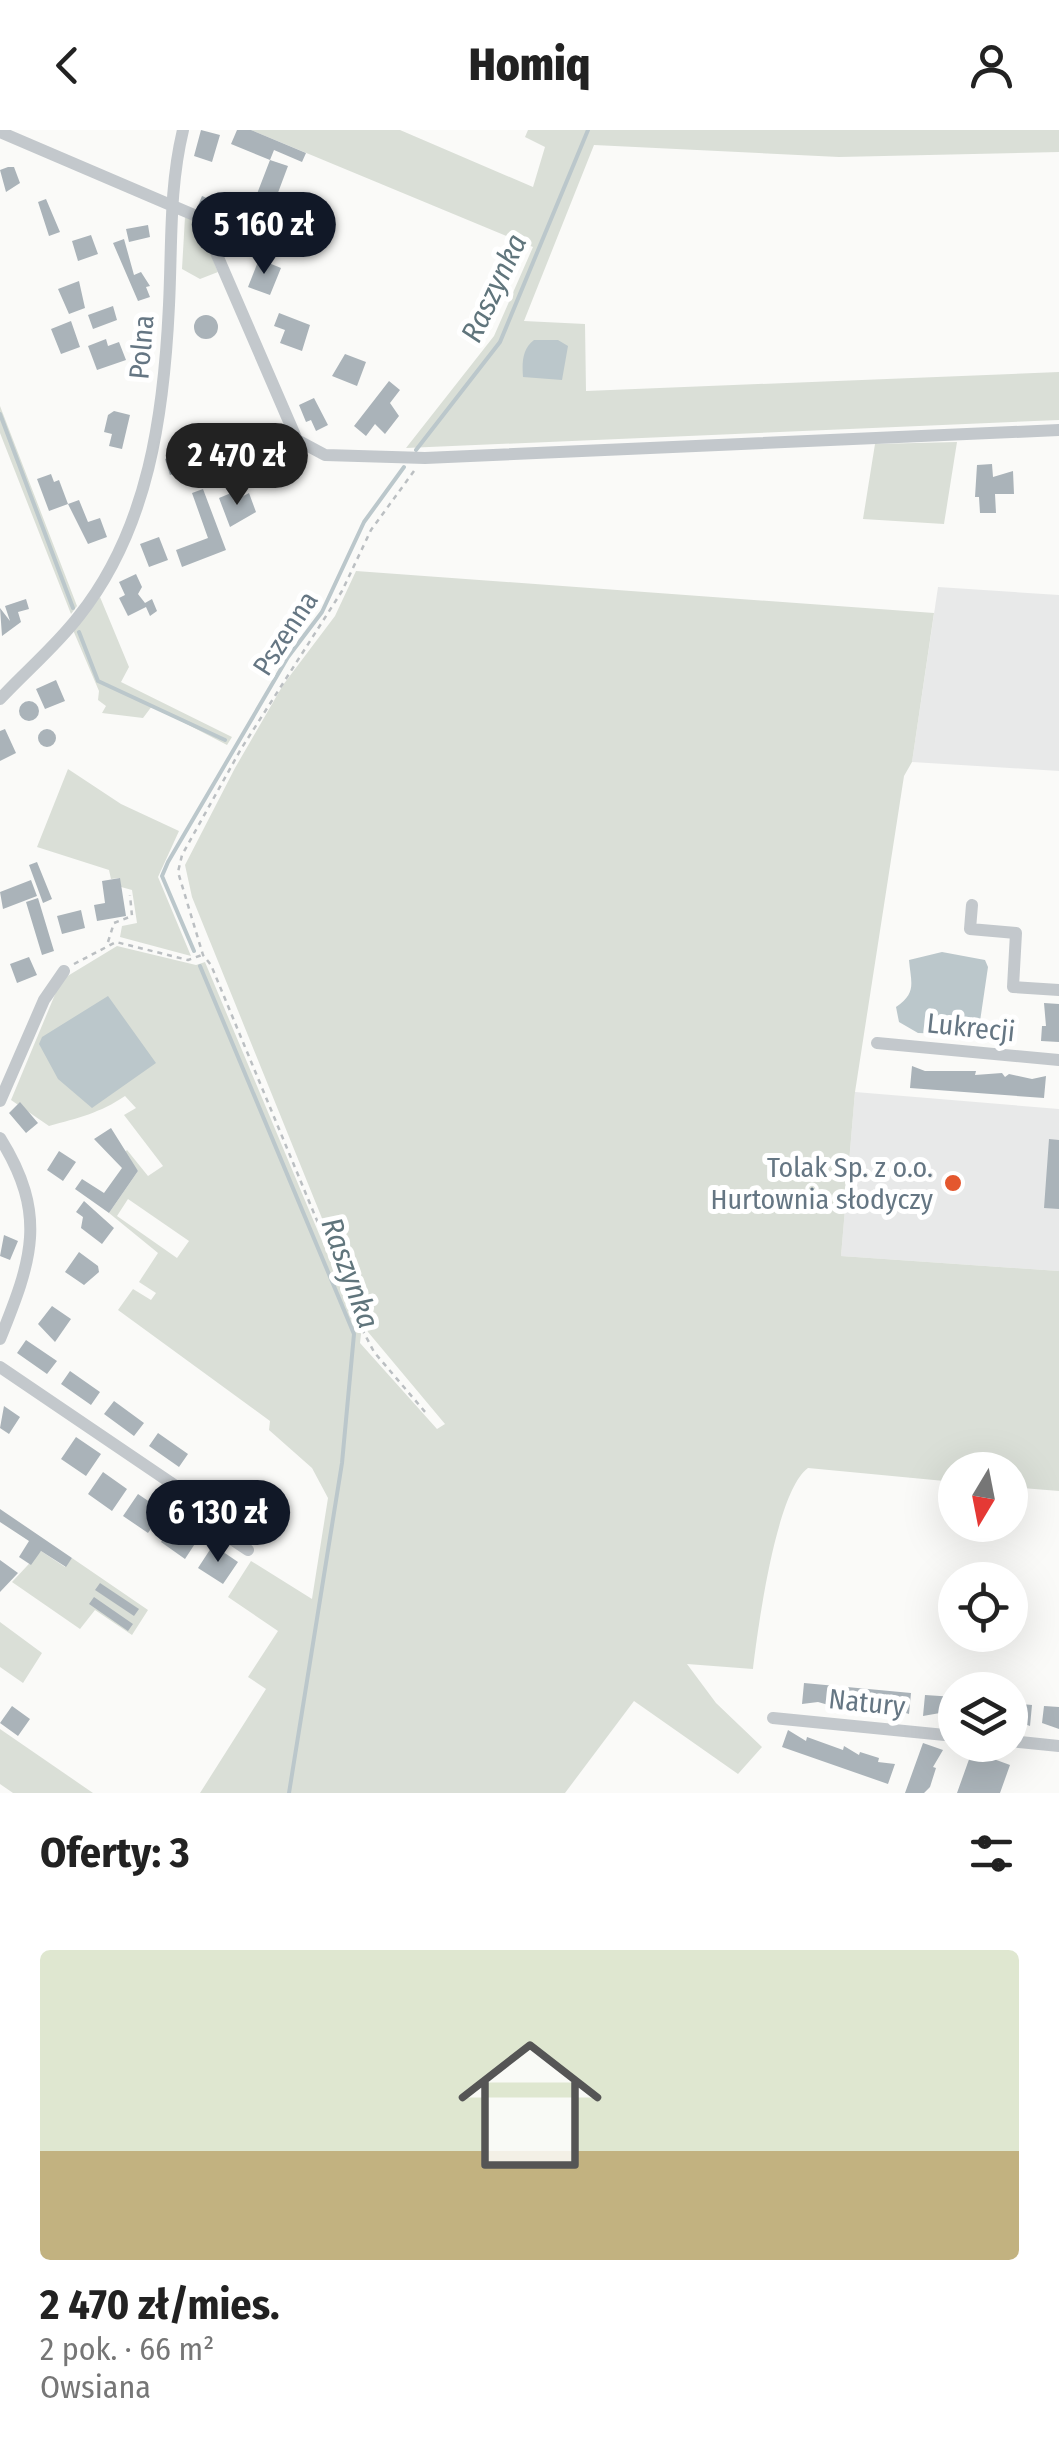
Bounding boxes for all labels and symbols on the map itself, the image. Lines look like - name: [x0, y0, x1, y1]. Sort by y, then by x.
- pin: 5 160 zł: [161, 192, 367, 277]
- water label: Raszynka: [453, 228, 535, 348]
- street label: Polna: [122, 314, 161, 381]
- pin: 2 470 zł: [134, 423, 340, 508]
- street label: Pszenna: [246, 585, 325, 682]
- street label: Lukrecji: [925, 1006, 1017, 1049]
- place label: Tolak Sp. z o.o. Hurtownia słodyczy: [711, 1151, 934, 1216]
- marker: Tolak Sp. z o.o. Hurtownia słodyczy: [942, 1172, 964, 1194]
- water label: Raszynka: [313, 1213, 387, 1333]
- north arrow: [938, 1452, 1028, 1542]
- pin: 6 130 zł: [115, 1480, 321, 1565]
- street label: Natury: [827, 1682, 907, 1723]

